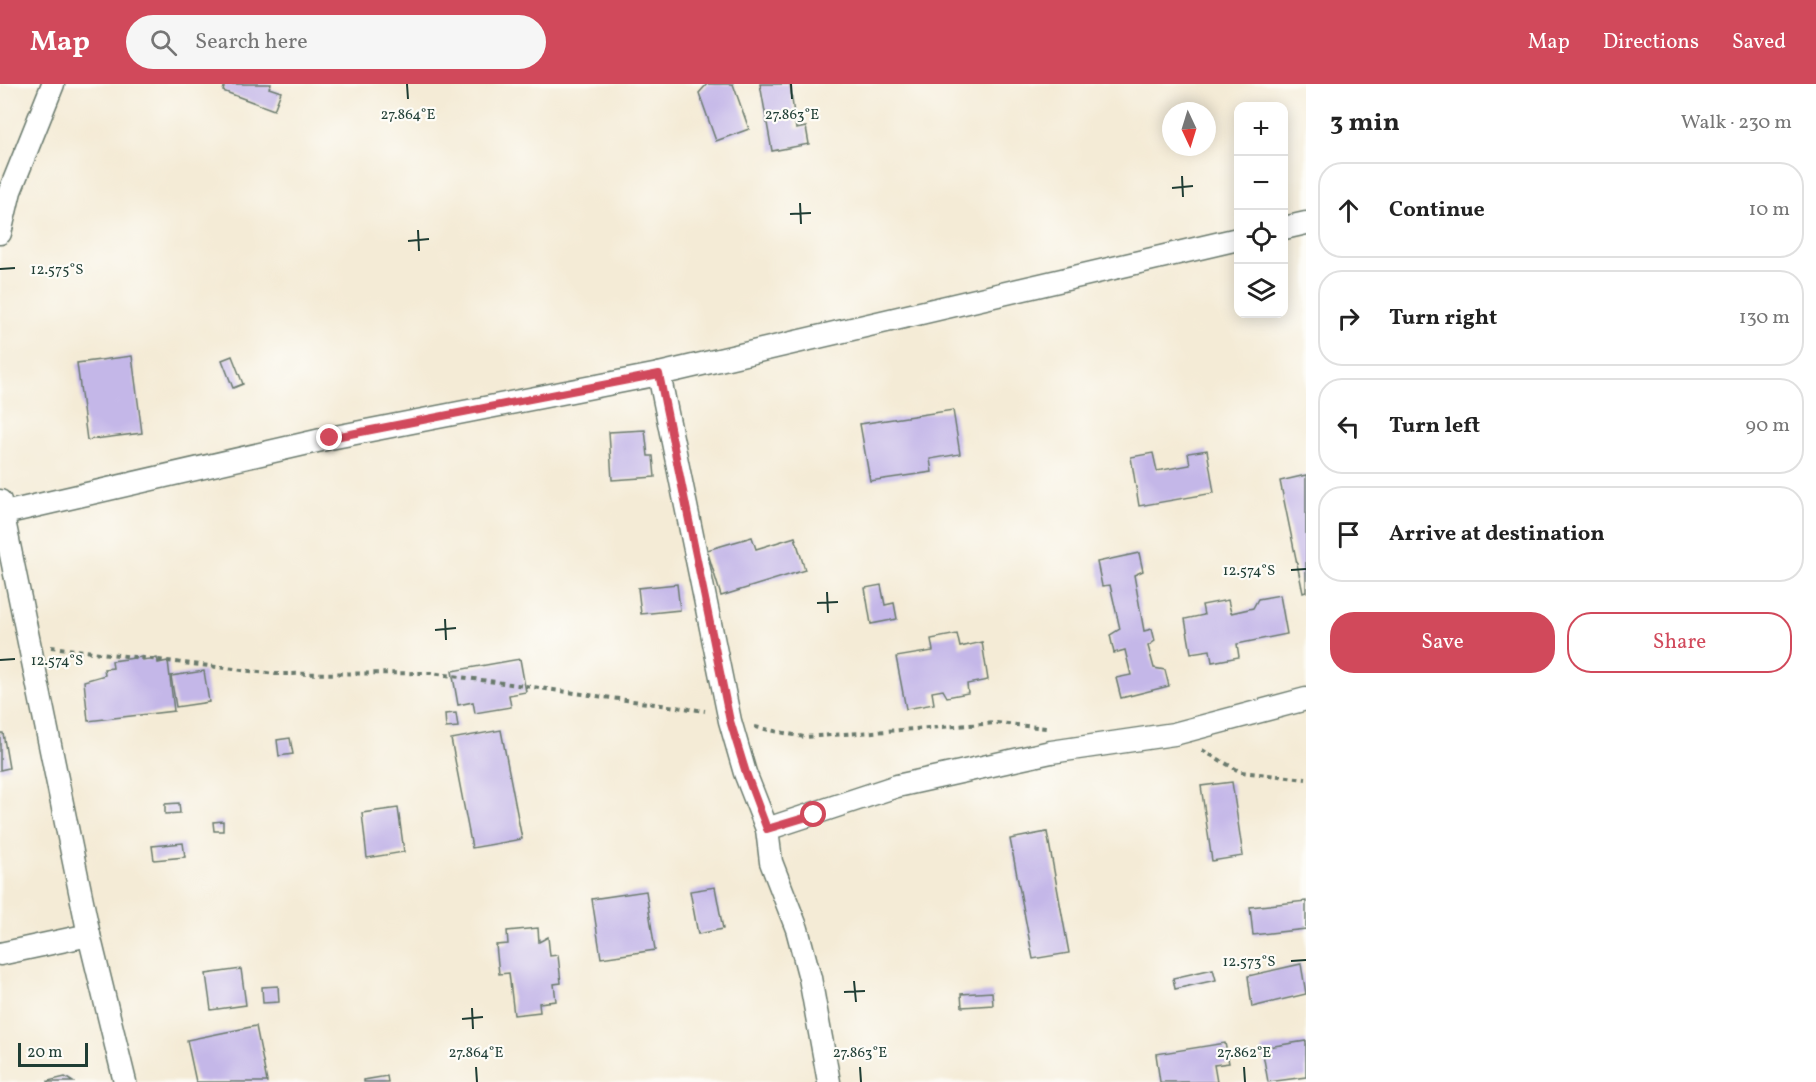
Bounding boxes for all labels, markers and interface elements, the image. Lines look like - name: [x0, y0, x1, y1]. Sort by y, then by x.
- search box: [126, 15, 546, 69]
- text: Map: [30, 23, 90, 62]
- icon: search: [147, 26, 180, 59]
- text: Search here: [195, 27, 308, 58]
- text: Map: [1528, 28, 1570, 57]
- text: Directions: [1603, 28, 1699, 57]
- text: Saved: [1732, 28, 1786, 57]
- north arrow: [1162, 102, 1216, 156]
- map controls: [1234, 102, 1288, 318]
- button: +: [1234, 102, 1288, 156]
- text: 27.864°E: [381, 105, 435, 126]
- text: 27.863°E: [765, 105, 819, 126]
- text: 3 min: [1330, 105, 1400, 141]
- text: Walk · 230 m: [1681, 109, 1792, 137]
- button: −: [1234, 156, 1288, 210]
- icon: ahead: [1332, 194, 1365, 227]
- text: Continue: [1389, 195, 1485, 226]
- text: 10 m: [1749, 196, 1790, 224]
- button: locate: [1234, 210, 1288, 264]
- text: 12.575°S: [31, 260, 83, 281]
- button: layers: [1234, 264, 1288, 318]
- icon: right: [1332, 302, 1365, 335]
- text: Turn right: [1389, 303, 1497, 334]
- text: 130 m: [1739, 304, 1790, 332]
- icon: left: [1332, 410, 1365, 443]
- text: Turn left: [1389, 411, 1480, 442]
- text: 90 m: [1746, 412, 1790, 440]
- route end: [316, 424, 342, 450]
- icon: arrive: [1332, 518, 1365, 551]
- text: Arrive at destination: [1389, 519, 1605, 550]
- text: 12.574°S: [1223, 561, 1275, 582]
- button: Save: [1330, 612, 1555, 673]
- button: Share: [1567, 612, 1792, 673]
- text: 12.574°S: [31, 651, 83, 672]
- route start: [800, 801, 826, 827]
- text: 12.573°S: [1223, 952, 1275, 973]
- scale bar: [18, 1040, 88, 1068]
- text: 20 m: [27, 1042, 62, 1064]
- text: 27.864°E: [449, 1043, 503, 1064]
- text: 27.863°E: [833, 1043, 887, 1064]
- text: 27.862°E: [1217, 1043, 1271, 1064]

